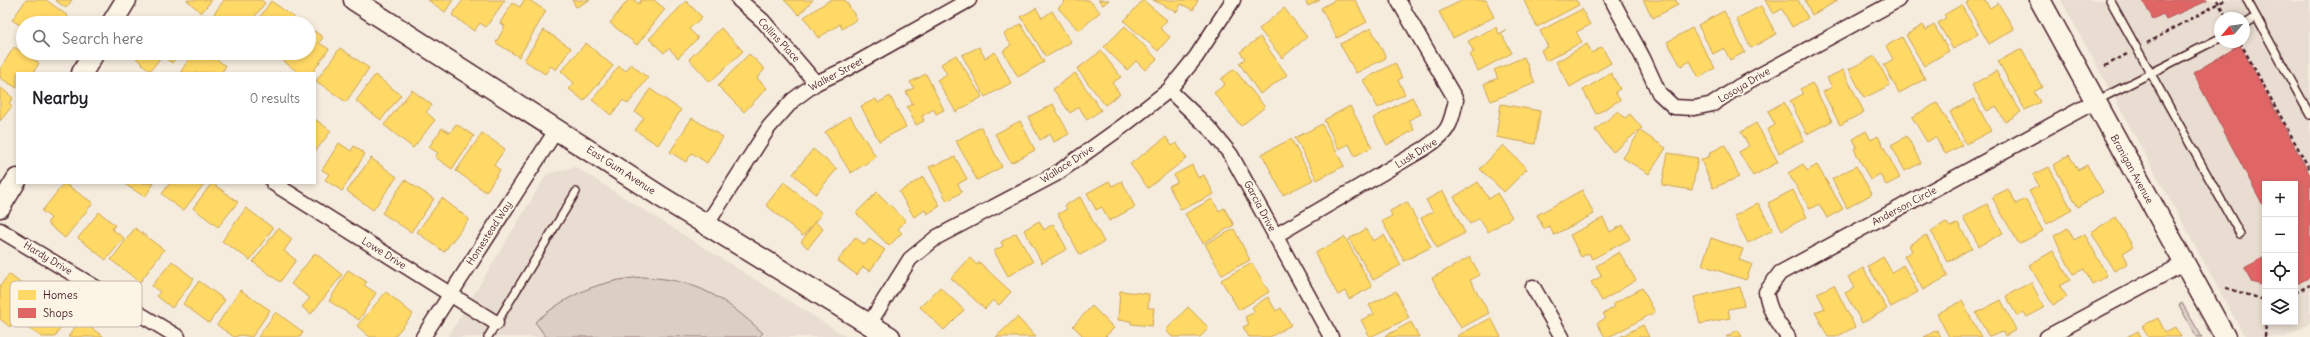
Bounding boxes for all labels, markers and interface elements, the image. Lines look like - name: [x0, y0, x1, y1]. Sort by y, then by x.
- north arrow: [2214, 12, 2250, 48]
- street label: Collins Place: [755, 15, 803, 65]
- search box: [16, 16, 316, 60]
- icon: search: [30, 27, 52, 49]
- text: Search here: [62, 29, 143, 48]
- street label: Walker Street: [806, 54, 866, 94]
- street label: Losoya Drive: [1716, 64, 1772, 106]
- text: Nearby: [32, 87, 88, 109]
- text: 0 results: [250, 90, 300, 107]
- street label: Branigan Avenue: [2108, 132, 2156, 206]
- street label: Lusk Drive: [1393, 135, 1439, 171]
- street label: Wallace Drive: [1038, 142, 1096, 186]
- street label: East Gum Avenue: [584, 143, 658, 197]
- street label: Garcia Drive: [1241, 178, 1279, 234]
- map controls: [2262, 181, 2298, 325]
- button: +: [2262, 181, 2298, 217]
- street label: Anderson Circle: [1869, 184, 1939, 228]
- street label: Homestead Way: [463, 198, 515, 268]
- button: −: [2262, 217, 2298, 253]
- street label: Lowe Drive: [359, 234, 409, 272]
- street label: Hardy Drive: [21, 238, 75, 278]
- button: locate: [2262, 253, 2298, 289]
- legend: [10, 281, 142, 327]
- text: Homes: [43, 288, 78, 302]
- button: layers: [2262, 289, 2298, 325]
- text: Shops: [43, 306, 73, 320]

